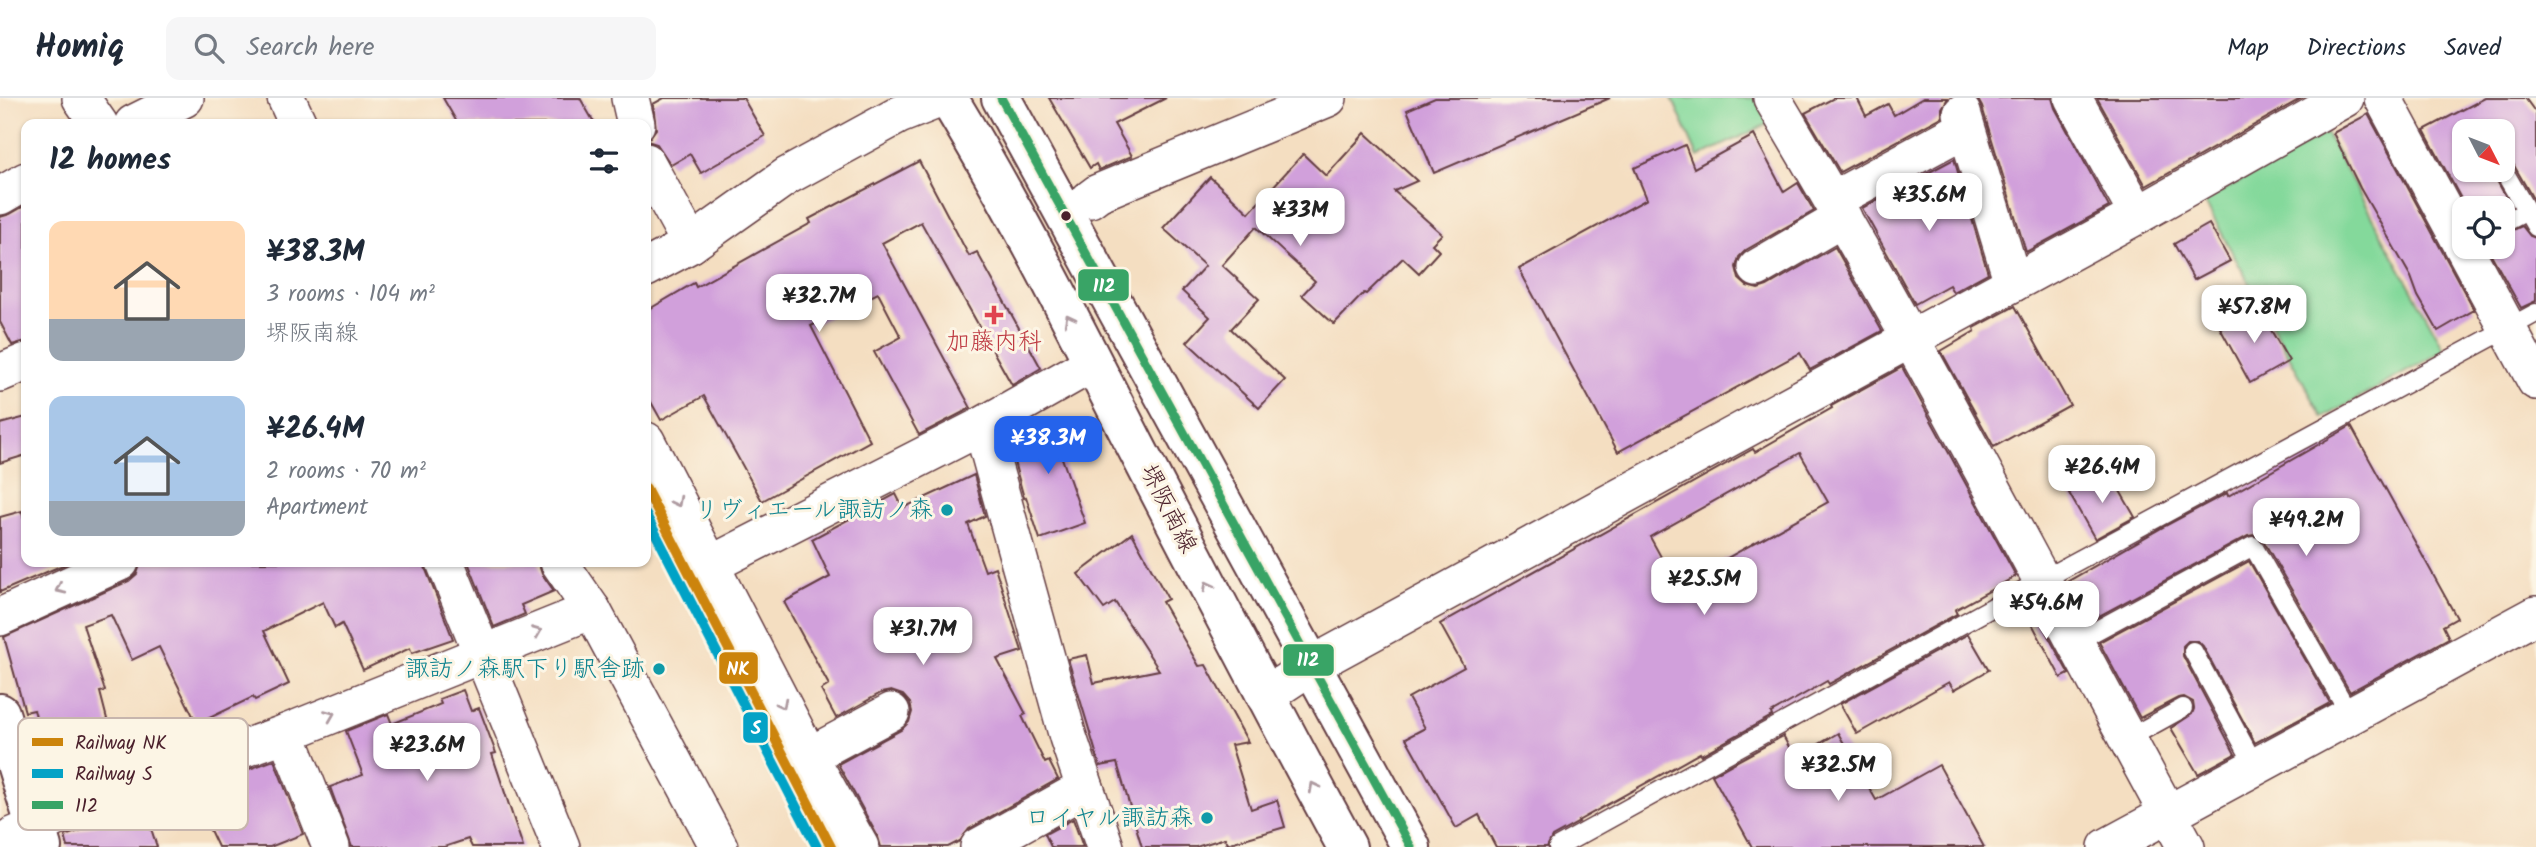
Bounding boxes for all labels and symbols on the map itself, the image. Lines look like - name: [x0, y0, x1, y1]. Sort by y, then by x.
- north arrow: [2452, 119, 2515, 182]
- pin: ¥35.6M: [1872, 174, 1986, 233]
- pin: ¥33M: [1259, 188, 1341, 248]
- unlabelled marker: [1059, 209, 1073, 223]
- line badge: 112: [1077, 268, 1130, 302]
- text: 112: [1093, 272, 1115, 302]
- pin: ¥32.7M: [762, 274, 876, 334]
- pin: ¥57.8M: [2197, 286, 2311, 345]
- marker: 加藤内科: [984, 305, 1004, 325]
- one-way arrow: [1064, 314, 1078, 326]
- place label: 加藤内科: [946, 323, 1042, 362]
- pin: ¥38.3M: [991, 416, 1105, 476]
- pin: ¥26.4M: [2045, 446, 2159, 505]
- street label: 堺阪南線: [1129, 457, 1207, 561]
- place label: リヴィエール諏訪ノ森: [694, 491, 933, 530]
- one-way arrow: [669, 495, 682, 507]
- pin: ¥49.2M: [2249, 498, 2363, 558]
- marker: リヴィエール諏訪ノ森: [939, 502, 955, 518]
- pin: ¥25.5M: [1647, 558, 1761, 617]
- one-way arrow: [55, 581, 67, 595]
- one-way arrow: [1203, 581, 1216, 593]
- pin: ¥54.6M: [1989, 582, 2103, 641]
- pin: ¥31.7M: [866, 608, 980, 667]
- one-way arrow: [530, 627, 542, 641]
- line badge: 112: [1282, 643, 1335, 677]
- text: 112: [1297, 646, 1319, 676]
- place label: 諏訪ノ森駅下り駅舎跡: [405, 650, 645, 689]
- line badge: NK: [718, 651, 759, 685]
- text: NK: [726, 655, 750, 685]
- marker: 諏訪ノ森駅下り駅舎跡: [651, 661, 667, 677]
- one-way arrow: [774, 696, 787, 709]
- one-way arrow: [323, 709, 335, 723]
- line badge: S: [742, 711, 769, 744]
- text: S: [751, 714, 762, 744]
- legend: [18, 718, 248, 830]
- pin: ¥23.6M: [370, 724, 484, 783]
- text: Railway NK: [75, 729, 167, 759]
- pin: ¥32.5M: [1781, 744, 1895, 803]
- text: Railway S: [75, 760, 153, 790]
- one-way arrow: [1309, 782, 1323, 794]
- text: 112: [75, 792, 98, 822]
- place label: ロイヤル諏訪森: [1025, 799, 1193, 838]
- marker: ロイヤル諏訪森: [1199, 810, 1215, 826]

